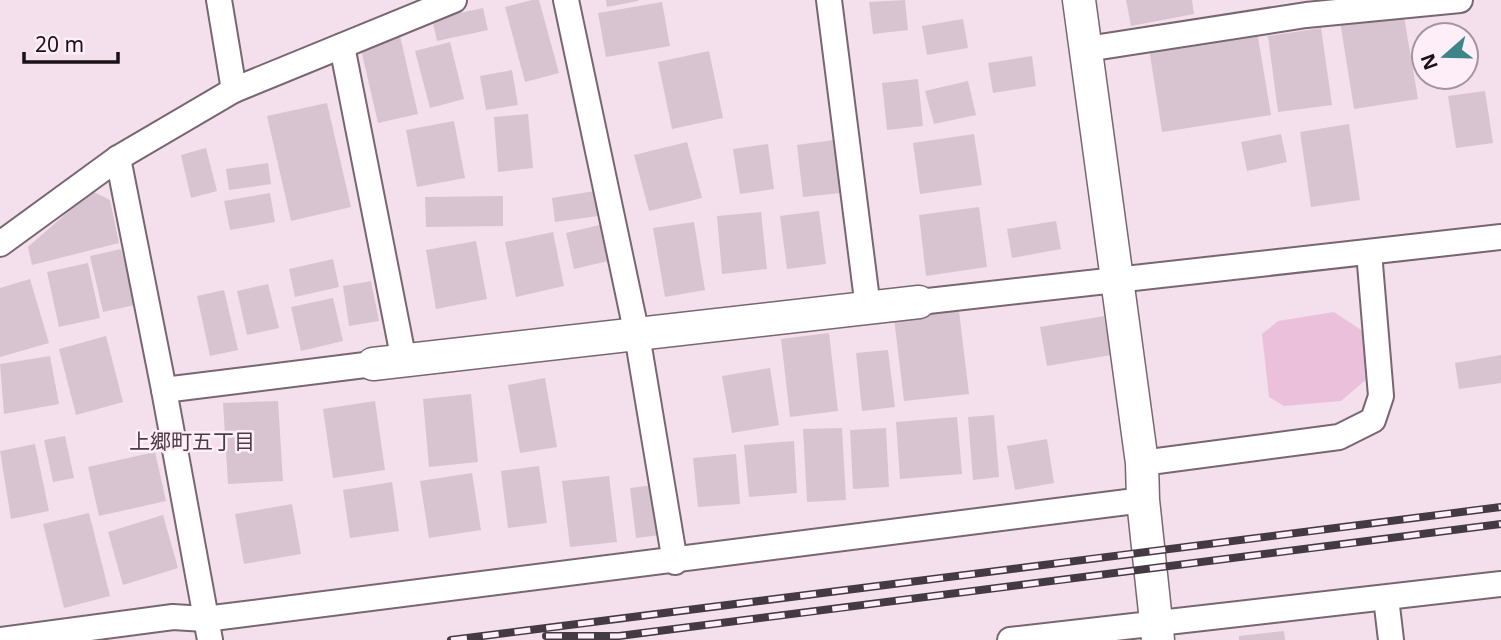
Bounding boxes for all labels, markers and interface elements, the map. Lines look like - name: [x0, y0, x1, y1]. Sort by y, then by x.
- scale bar: [24, 21, 119, 65]
- north arrow: [1410, 21, 1480, 91]
- text: 20 m: [35, 30, 84, 58]
- text: N: [1414, 50, 1444, 74]
- district label: 上郷町五丁目: [129, 427, 255, 455]

